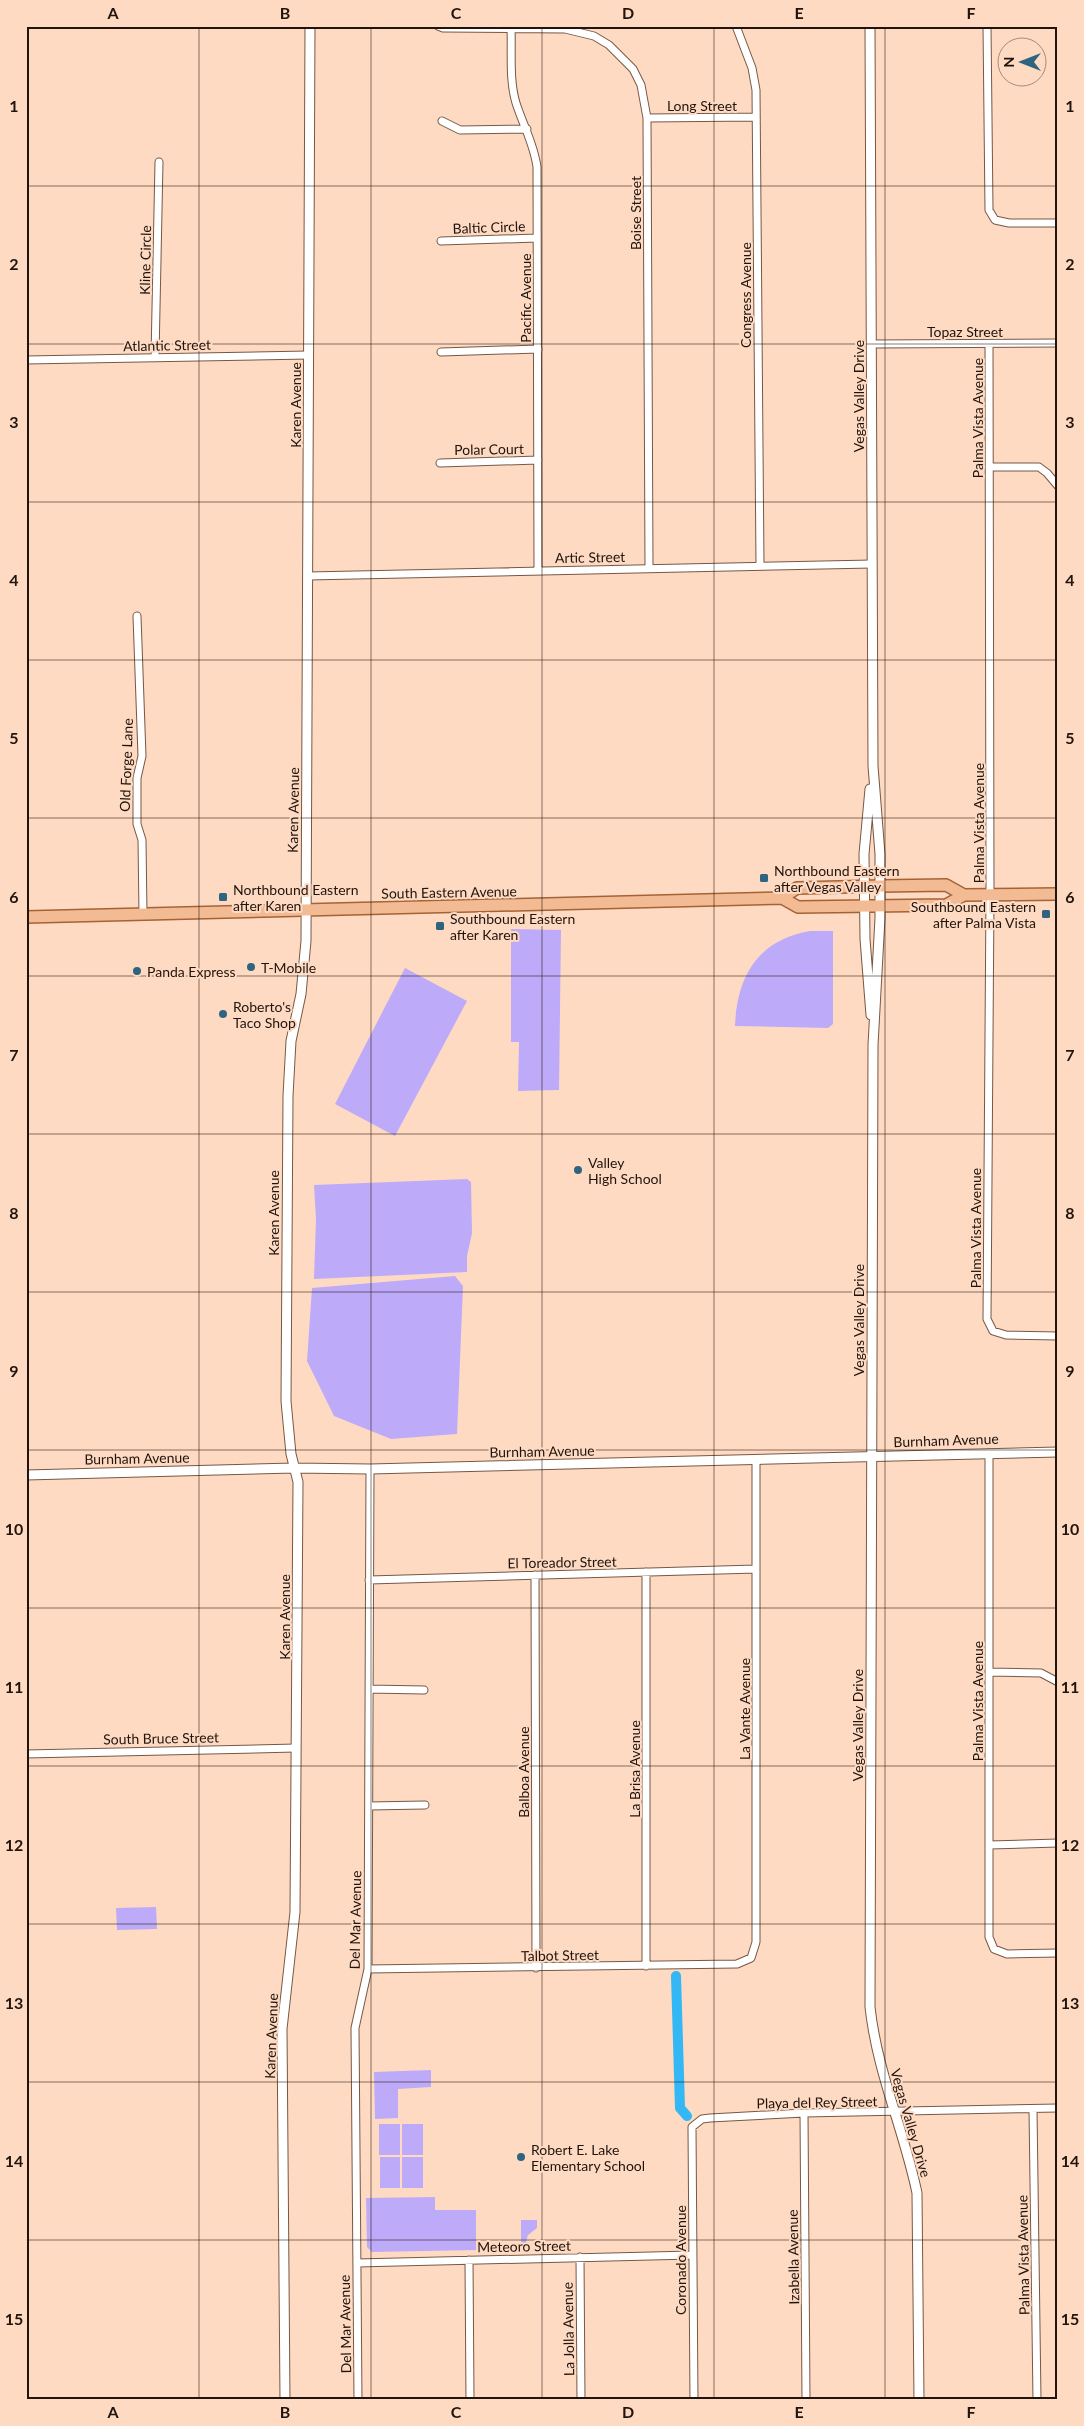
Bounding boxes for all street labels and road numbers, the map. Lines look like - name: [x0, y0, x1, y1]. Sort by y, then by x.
- street label: Long Street: [667, 97, 737, 114]
- street label: Boise Street: [627, 176, 644, 250]
- street label: Baltic Circle: [452, 217, 526, 237]
- street label: Kline Circle: [136, 225, 154, 295]
- street label: Congress Avenue: [737, 242, 754, 348]
- street label: Pacific Avenue: [517, 253, 534, 343]
- street label: Topaz Street: [927, 323, 1003, 340]
- street label: Atlantic Street: [123, 336, 211, 354]
- street label: Vegas Valley Drive: [850, 340, 867, 452]
- street label: Palma Vista Avenue: [969, 358, 986, 478]
- street label: Karen Avenue: [287, 362, 304, 448]
- street label: Polar Court: [454, 440, 524, 458]
- street label: Artic Street: [555, 548, 625, 566]
- street label: Old Forge Lane: [116, 718, 136, 812]
- street label: Palma Vista Avenue: [970, 763, 987, 883]
- street label: Karen Avenue: [284, 767, 302, 853]
- street label: South Eastern Avenue: [381, 882, 517, 902]
- street label: Palma Vista Avenue: [967, 1168, 984, 1288]
- street label: Karen Avenue: [265, 1170, 282, 1256]
- street label: Vegas Valley Drive: [850, 1264, 867, 1376]
- street label: Burnham Avenue: [893, 1430, 999, 1450]
- street label: Burnham Avenue: [489, 1442, 595, 1460]
- street label: Burnham Avenue: [84, 1449, 190, 1467]
- street label: El Toreador Street: [507, 1553, 617, 1571]
- street label: Karen Avenue: [276, 1574, 293, 1660]
- street label: Palma Vista Avenue: [969, 1641, 986, 1761]
- street label: La Vante Avenue: [736, 1658, 753, 1760]
- street label: Vegas Valley Drive: [849, 1669, 866, 1781]
- street label: La Brisa Avenue: [626, 1720, 643, 1818]
- street label: Balboa Avenue: [515, 1726, 532, 1818]
- street label: South Bruce Street: [103, 1728, 219, 1748]
- street label: Del Mar Avenue: [346, 1870, 364, 1970]
- street label: Talbot Street: [521, 1946, 599, 1964]
- street label: Karen Avenue: [261, 1993, 281, 2079]
- street label: Vegas Valley Drive: [887, 2067, 935, 2179]
- street label: Playa del Rey Street: [756, 2092, 878, 2112]
- street label: Palma Vista Avenue: [1013, 2195, 1033, 2315]
- street label: Coronado Avenue: [672, 2205, 689, 2315]
- street label: Izabella Avenue: [784, 2209, 802, 2305]
- street label: Meteoro Street: [477, 2237, 571, 2255]
- street label: Del Mar Avenue: [336, 2274, 354, 2374]
- street label: La Jolla Avenue: [559, 2282, 577, 2376]

